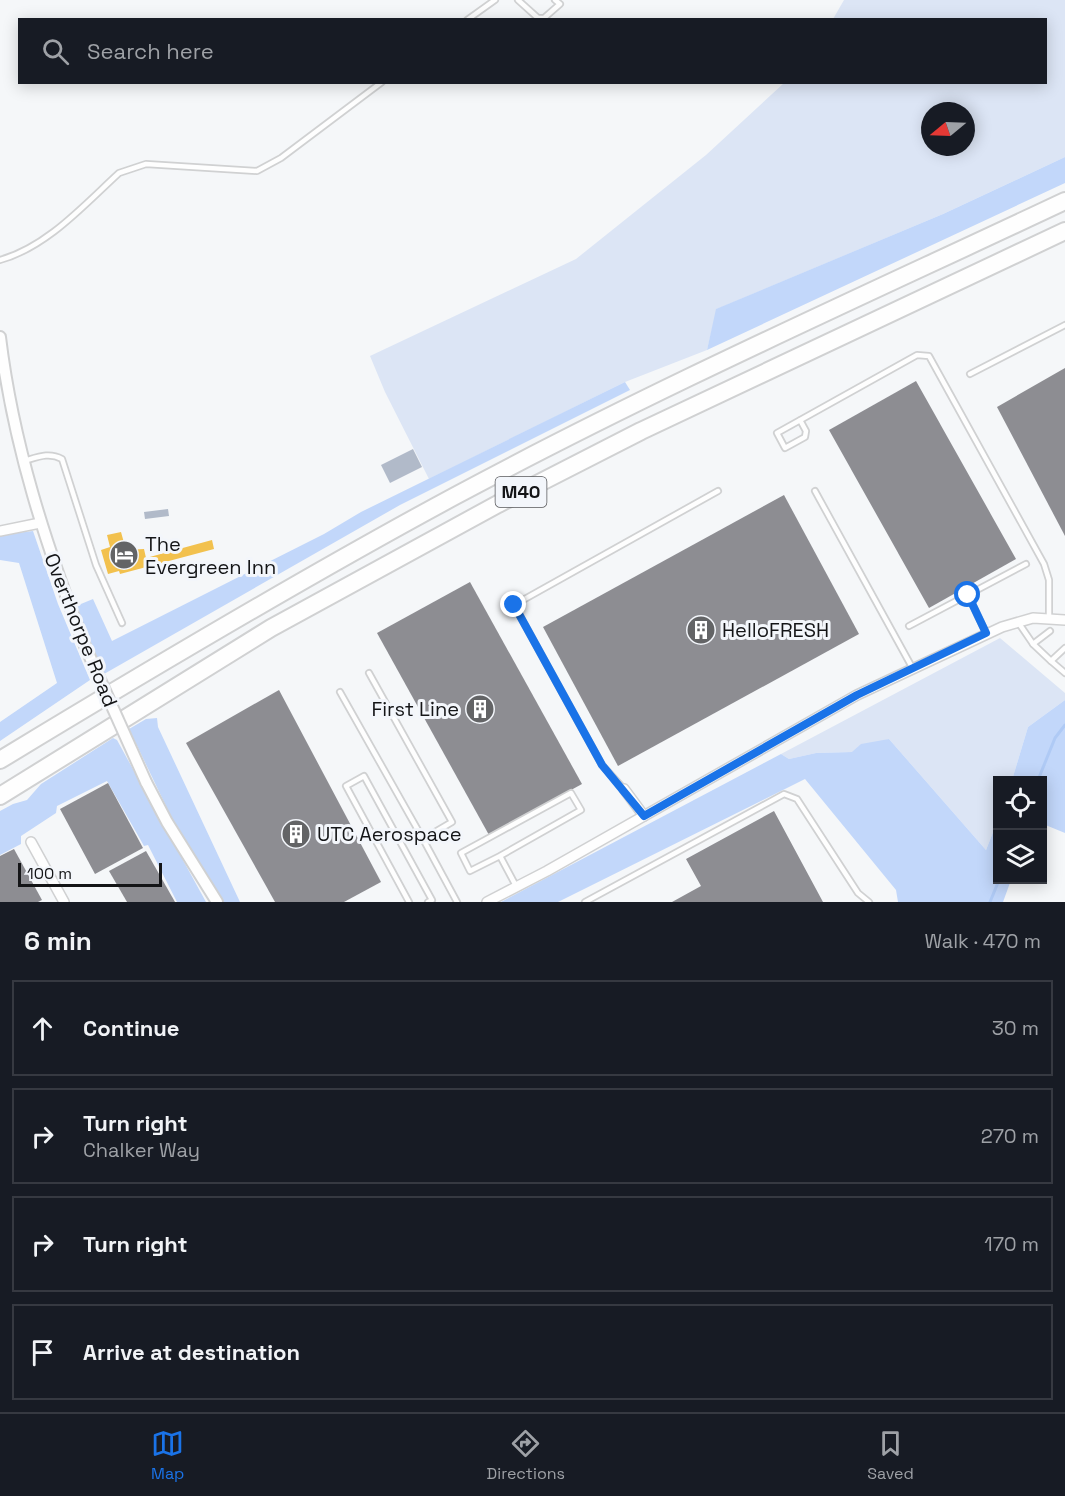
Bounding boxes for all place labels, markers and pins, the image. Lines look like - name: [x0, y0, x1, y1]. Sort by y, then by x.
- place label: The Evergreen Inn: [145, 531, 276, 580]
- hotel icon: The Evergreen Inn: [108, 539, 140, 571]
- building icon: HelloFRESH: [685, 614, 717, 646]
- place label: HelloFRESH: [722, 617, 829, 643]
- building icon: First Line: [464, 693, 496, 725]
- place label: First Line: [371, 696, 459, 722]
- building icon: UTC Aerospace: [280, 818, 312, 850]
- place label: UTC Aerospace: [317, 821, 462, 847]

